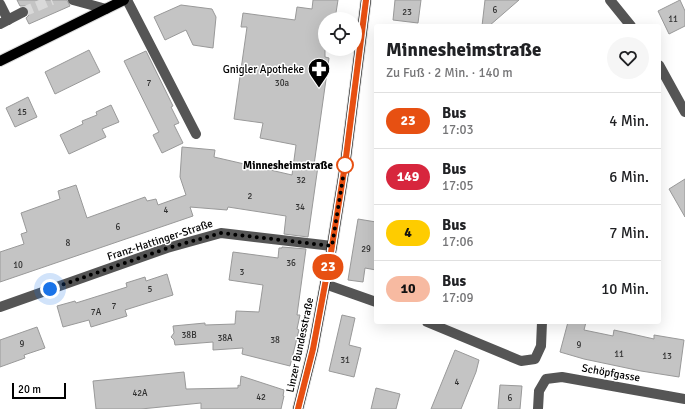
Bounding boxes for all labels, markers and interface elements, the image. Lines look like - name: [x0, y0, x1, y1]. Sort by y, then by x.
- house number: 6: [493, 5, 498, 16]
- house number: 23: [402, 7, 412, 18]
- map controls: [318, 12, 362, 56]
- button: locate: [318, 12, 362, 56]
- house number: 11: [668, 14, 678, 25]
- button: heart: [607, 37, 649, 79]
- text: Minnesheimstraße: [386, 38, 541, 62]
- pharmacy icon: Gnigler Apotheke: [306, 56, 332, 89]
- place label: Gnigler Apotheke: [223, 63, 304, 76]
- text: Zu Fuß · 2 Min. · 140 m: [386, 65, 513, 81]
- house number: 7: [147, 78, 152, 89]
- house number: 30a: [275, 78, 290, 89]
- text: Bus: [442, 104, 466, 122]
- house number: 15: [17, 107, 27, 118]
- text: 23: [400, 112, 416, 129]
- text: 4 Min.: [609, 112, 649, 130]
- text: 17:03: [442, 122, 474, 138]
- marker: Minnesheimstraße: [336, 156, 354, 174]
- place label: Minnesheimstraße: [243, 159, 334, 172]
- text: Bus: [442, 160, 466, 178]
- text: 149: [397, 168, 419, 185]
- text: 6 Min.: [609, 168, 649, 186]
- house number: 32: [296, 175, 306, 186]
- text: 17:05: [442, 178, 474, 194]
- house number: 2: [248, 191, 253, 202]
- house number: 34: [295, 202, 305, 213]
- house number: 4: [164, 205, 169, 216]
- text: Bus: [442, 216, 466, 234]
- street label: Franz-Hattinger-Straße: [105, 217, 215, 263]
- house number: 6: [116, 222, 121, 233]
- text: 4: [404, 224, 412, 241]
- text: 7 Min.: [609, 224, 649, 242]
- text: 17:06: [442, 234, 474, 250]
- house number: 8: [66, 238, 71, 249]
- house number: 29: [361, 244, 371, 255]
- line badge: 23: [310, 254, 346, 280]
- house number: 36: [286, 258, 296, 269]
- text: 23: [320, 258, 336, 275]
- house number: 10: [13, 260, 23, 271]
- house number: 3: [240, 267, 245, 278]
- text: Bus: [442, 272, 466, 290]
- your location: [40, 279, 60, 299]
- text: 10: [400, 280, 416, 297]
- text: 10 Min.: [601, 280, 649, 298]
- house number: 5: [148, 284, 153, 295]
- text: 17:09: [442, 290, 474, 306]
- street label: Linzer Bundesstraße: [284, 296, 316, 394]
- house number: 7: [112, 301, 117, 312]
- house number: 7A: [91, 307, 102, 318]
- house number: 38B: [181, 330, 197, 341]
- house number: 38A: [217, 333, 233, 344]
- house number: 38: [270, 335, 280, 346]
- house number: 9: [20, 339, 25, 350]
- house number: 9: [577, 340, 582, 351]
- house number: 11: [614, 349, 624, 360]
- house number: 13: [662, 351, 672, 362]
- house number: 31: [340, 355, 350, 366]
- street label: Schöpfgasse: [581, 361, 641, 385]
- house number: 4: [455, 377, 460, 388]
- scale bar: [12, 381, 66, 400]
- text: 20 m: [18, 383, 41, 396]
- house number: 42A: [132, 388, 148, 399]
- house number: 42: [256, 392, 266, 403]
- house number: 6: [508, 393, 513, 404]

